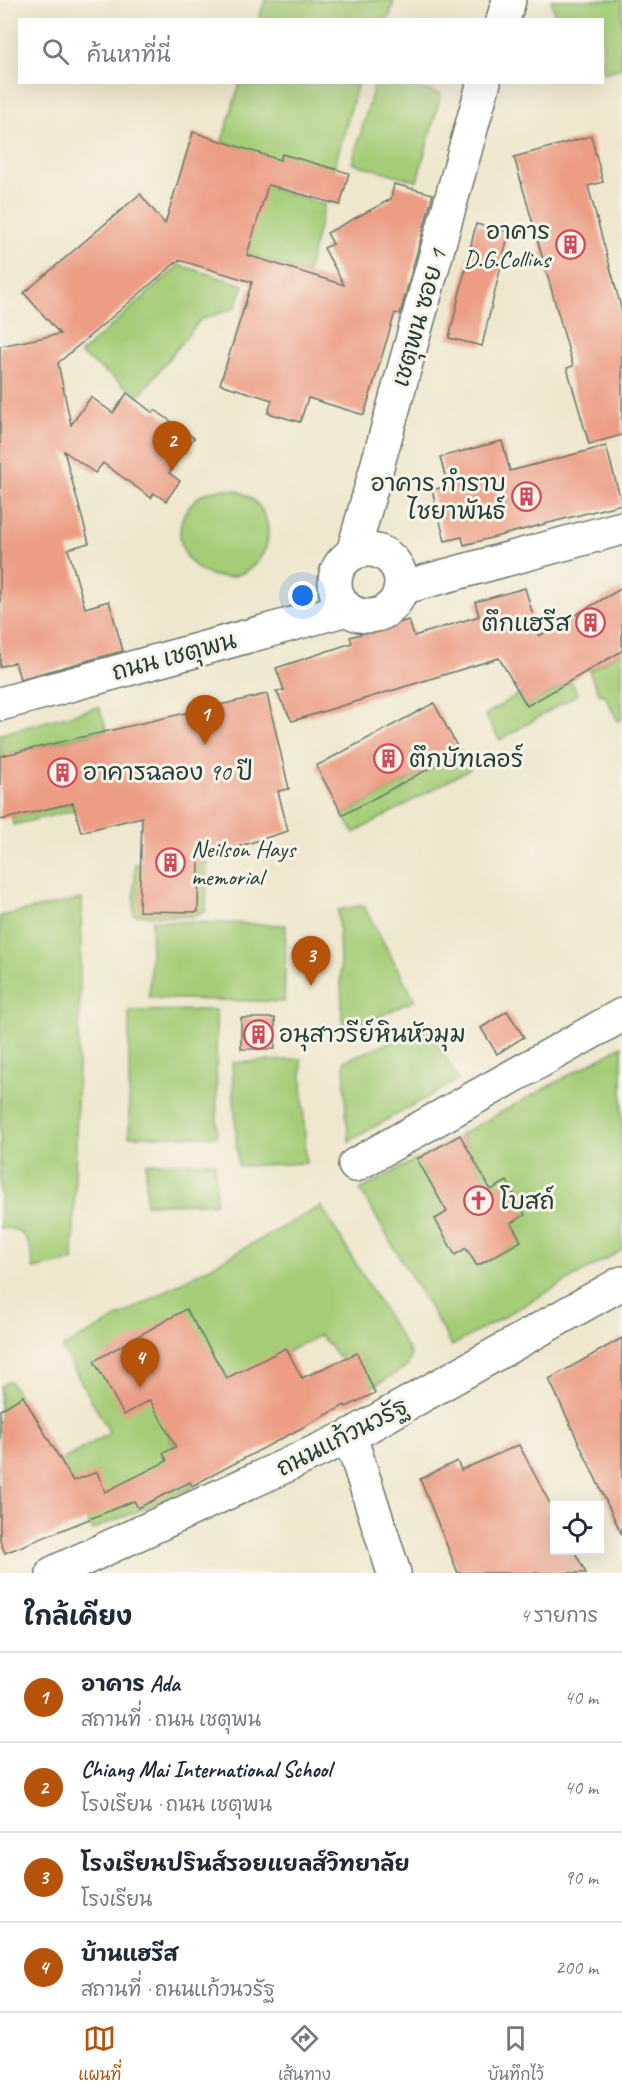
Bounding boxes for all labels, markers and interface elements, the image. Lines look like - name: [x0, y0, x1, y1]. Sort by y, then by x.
- search box: [18, 18, 604, 84]
- icon: search: [39, 35, 72, 68]
- text: ค้นหาที่นี่: [87, 41, 171, 69]
- place label: อาคาร D.G.Collins: [464, 216, 553, 274]
- building icon: อาคาร D.G.Collins: [555, 229, 587, 261]
- street label: เชตุพน ซอย 1: [385, 245, 456, 391]
- pin: 2: [152, 422, 192, 471]
- place label: อาคาร กำราบ ไชยาพันธ์: [371, 467, 506, 526]
- building icon: อาคาร กำราบ ไชยาพันธ์: [511, 481, 543, 513]
- your location: [288, 581, 317, 610]
- building icon: ตึกแฮรีส: [575, 607, 607, 639]
- place label: ตึกแฮรีส: [482, 608, 572, 638]
- street label: ถนน เชตุพน: [109, 625, 240, 690]
- pin: 1: [186, 696, 224, 745]
- building icon: ตึกบัทเลอร์: [372, 743, 404, 775]
- place label: ตึกบัทเลอร์: [409, 743, 524, 774]
- building icon: อาคารฉลอง 90 ปี: [46, 756, 78, 788]
- place label: อาคารฉลอง 90 ปี: [83, 757, 253, 787]
- place label: Neilson Hays memorial: [191, 834, 297, 892]
- building icon: Neilson Hays memorial: [154, 847, 186, 879]
- pin: 3: [292, 936, 330, 986]
- building icon: อนุสาวรีย์หินหัวมุม: [242, 1018, 274, 1050]
- place label: อนุสาวรีย์หินหัวมุม: [279, 1018, 466, 1052]
- church icon: โบสถ์: [463, 1185, 495, 1217]
- place label: โบสถ์: [500, 1185, 555, 1216]
- pin: 4: [120, 1338, 160, 1388]
- street label: ถนนแก้วนวรัฐ: [271, 1391, 414, 1484]
- map controls: [550, 1501, 604, 1555]
- button: locate: [550, 1501, 604, 1555]
- text: ใกล้เคียง: [24, 1600, 132, 1633]
- text: 4 รายการ: [520, 1603, 598, 1628]
- text: อาคาร Ada: [81, 1670, 180, 1698]
- text: 1: [39, 1685, 48, 1710]
- text: 40 m: [564, 1685, 598, 1710]
- text: สถานที่ · ถนน เชตุพน: [81, 1707, 261, 1732]
- text: Chiang Mai International School: [81, 1756, 331, 1784]
- text: 2: [39, 1775, 48, 1800]
- text: 40 m: [564, 1775, 598, 1800]
- text: โรงเรียน · ถนน เชตุพน: [81, 1792, 272, 1817]
- text: โรงเรียนปรินส์รอยแยลส์วิทยาลัย: [81, 1850, 409, 1878]
- text: 3: [39, 1865, 48, 1890]
- text: 90 m: [564, 1865, 598, 1890]
- text: โรงเรียน: [81, 1887, 152, 1912]
- text: บ้านแฮรีส: [81, 1940, 178, 1968]
- text: 4: [39, 1955, 48, 1980]
- text: 200 m: [555, 1955, 598, 1980]
- text: สถานที่ · ถนนแก้วนวรัฐ: [81, 1977, 275, 2002]
- tab: แผนที่: [78, 2022, 121, 2086]
- tab: เส้นทาง: [278, 2022, 331, 2086]
- tab: บันทึกไว้: [487, 2022, 544, 2086]

